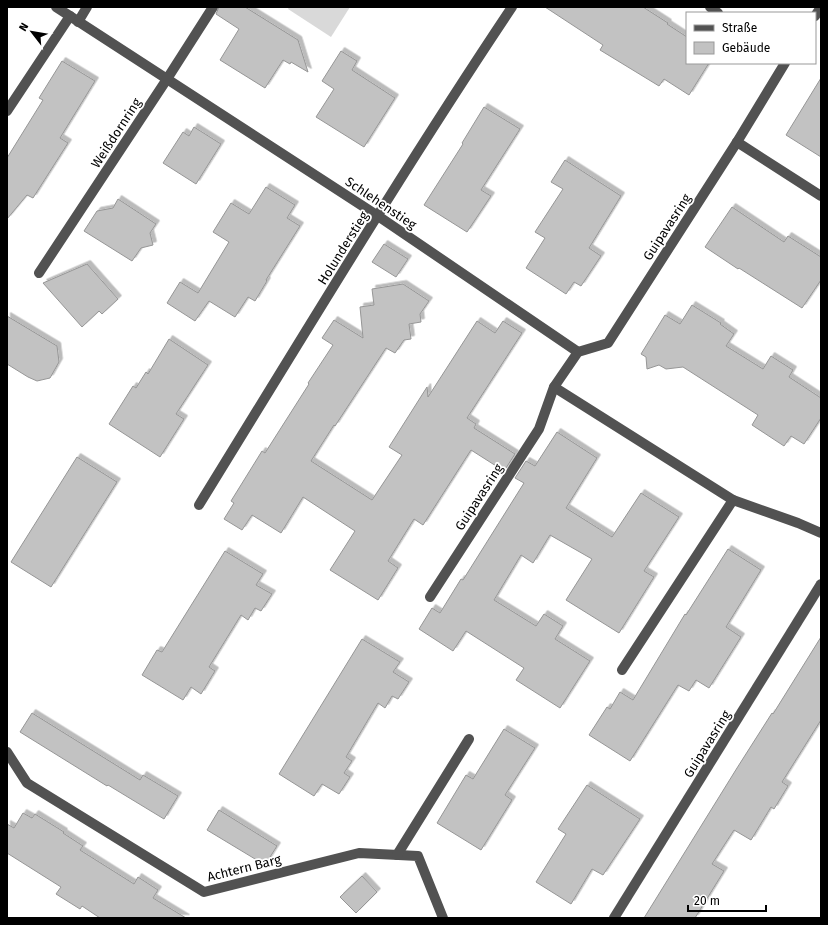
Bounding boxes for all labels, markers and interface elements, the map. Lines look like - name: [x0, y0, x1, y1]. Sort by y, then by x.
- north arrow: [12, 12, 52, 52]
- legend: [686, 12, 816, 64]
- text: N: [16, 21, 31, 34]
- text: Straße: [722, 21, 757, 35]
- text: Gebäude: [722, 41, 770, 55]
- street label: Weißdornring: [88, 95, 144, 171]
- street label: Schlehenstieg: [343, 174, 420, 232]
- street label: Guipavasring: [640, 191, 694, 263]
- street label: Holunderstieg: [315, 208, 372, 287]
- street label: Guipavasring: [452, 461, 506, 533]
- street label: Guipavasring: [680, 708, 734, 780]
- street label: Achtern Barg: [206, 852, 283, 884]
- scale bar: [688, 887, 766, 913]
- text: 20 m: [694, 894, 720, 908]

